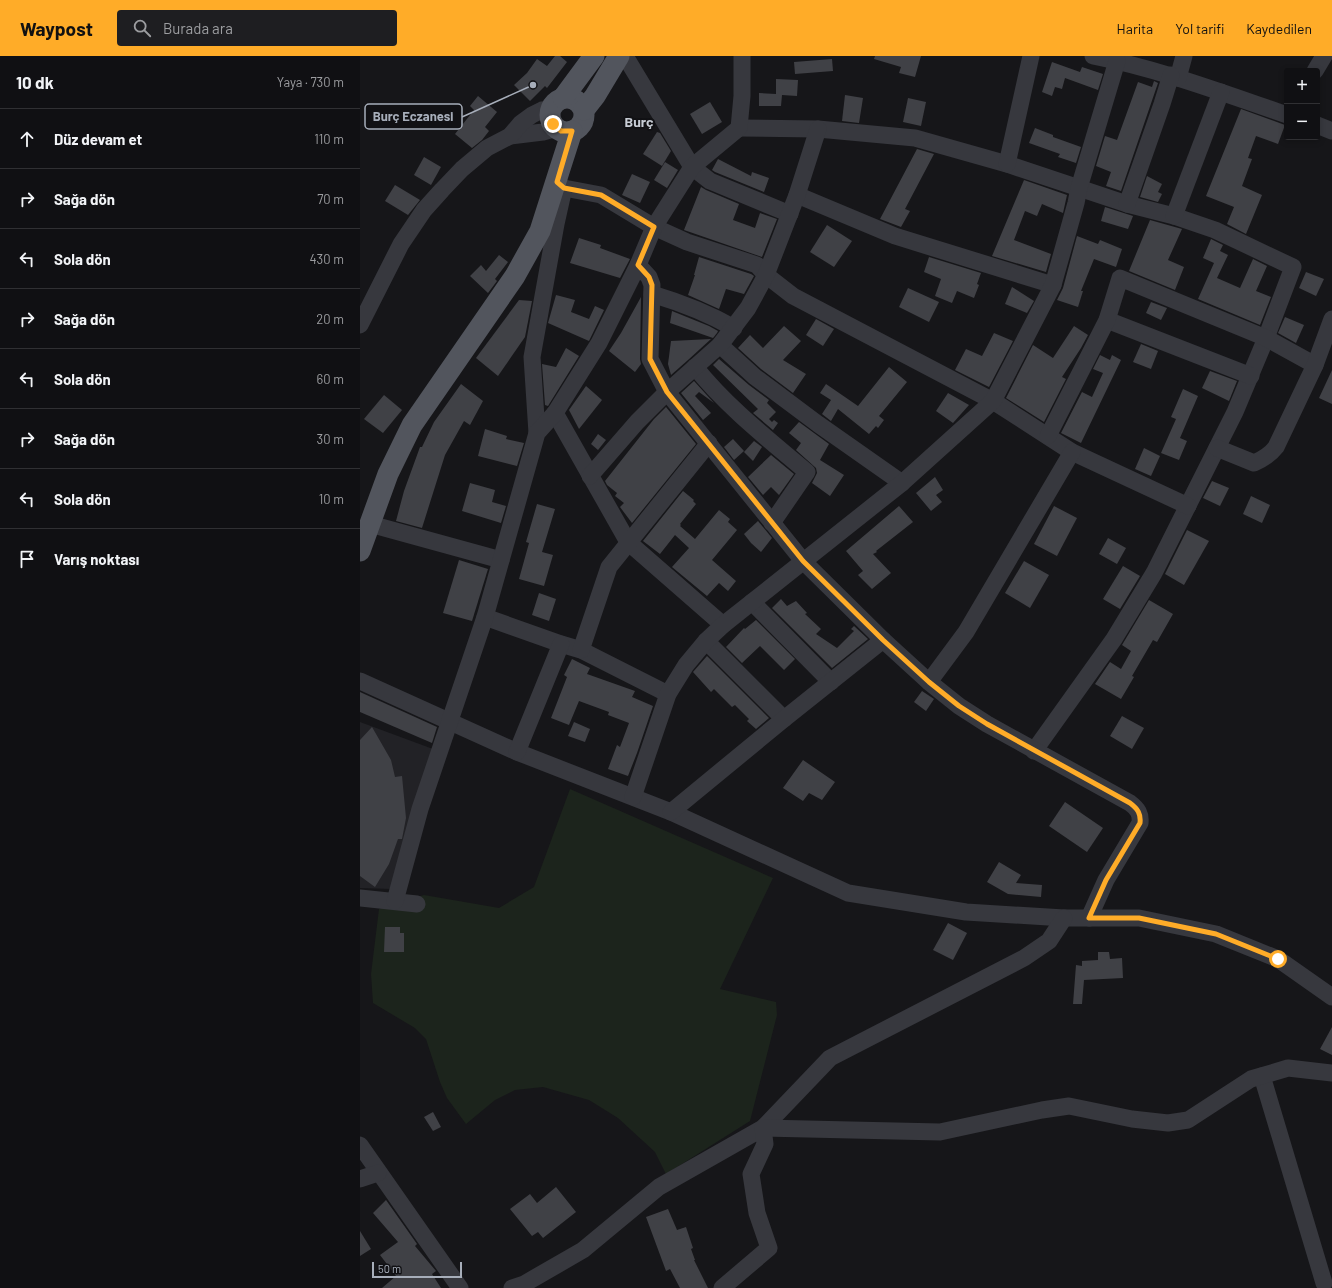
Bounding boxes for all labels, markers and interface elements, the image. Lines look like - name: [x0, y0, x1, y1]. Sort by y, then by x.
- search box: [117, 10, 397, 46]
- text: Waypost: [20, 17, 93, 40]
- icon: search: [131, 17, 153, 39]
- text: Burada ara: [163, 19, 233, 37]
- text: Harita: [1117, 20, 1153, 37]
- text: Yol tarifi: [1175, 20, 1224, 37]
- text: Kaydedilen: [1246, 20, 1312, 37]
- map controls: [1284, 68, 1320, 140]
- button: +: [1284, 68, 1320, 104]
- text: 10 dk: [16, 72, 54, 92]
- text: Yaya · 730 m: [277, 74, 344, 90]
- callout: Burç Eczanesi: [365, 104, 462, 129]
- button: −: [1284, 104, 1320, 140]
- text: Burç Eczanesi: [373, 108, 453, 124]
- district label: Burç: [625, 113, 654, 130]
- route end: [544, 115, 562, 133]
- icon: ahead: [16, 128, 38, 150]
- text: Düz devam et: [54, 130, 142, 148]
- text: 110 m: [314, 131, 344, 147]
- icon: right: [16, 188, 38, 210]
- text: Sağa dön: [54, 190, 115, 208]
- text: 70 m: [317, 191, 344, 207]
- icon: left: [16, 248, 38, 270]
- text: Sola dön: [54, 250, 111, 268]
- text: 430 m: [309, 251, 344, 267]
- icon: right: [16, 308, 38, 330]
- text: Sağa dön: [54, 310, 115, 328]
- text: 20 m: [316, 311, 344, 327]
- icon: left: [16, 368, 38, 390]
- text: Sola dön: [54, 370, 111, 388]
- text: 60 m: [317, 371, 344, 387]
- icon: right: [16, 428, 38, 450]
- text: Sağa dön: [54, 430, 115, 448]
- text: 30 m: [317, 431, 344, 447]
- icon: left: [16, 488, 38, 510]
- text: Sola dön: [54, 490, 111, 508]
- text: 10 m: [319, 491, 344, 507]
- icon: arrive: [16, 548, 38, 570]
- text: Varış noktası: [54, 550, 139, 568]
- route start: [1269, 950, 1287, 968]
- scale bar: [372, 1260, 462, 1279]
- text: 50 m: [378, 1262, 401, 1275]

